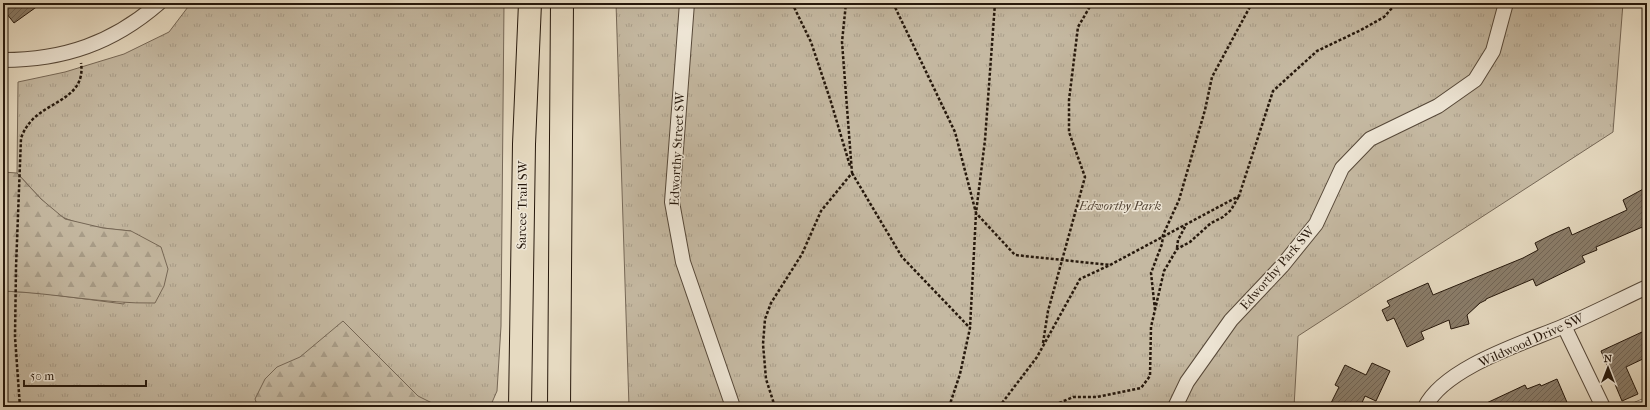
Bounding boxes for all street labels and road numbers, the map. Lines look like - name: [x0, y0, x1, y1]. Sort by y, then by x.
- street label: Edworthy Street SW: [667, 90, 688, 206]
- street label: Sarcee Trail SW: [514, 159, 530, 249]
- street label: Edworthy Park SW: [1237, 222, 1318, 313]
- street label: Wildwood Drive SW: [1475, 310, 1587, 370]

